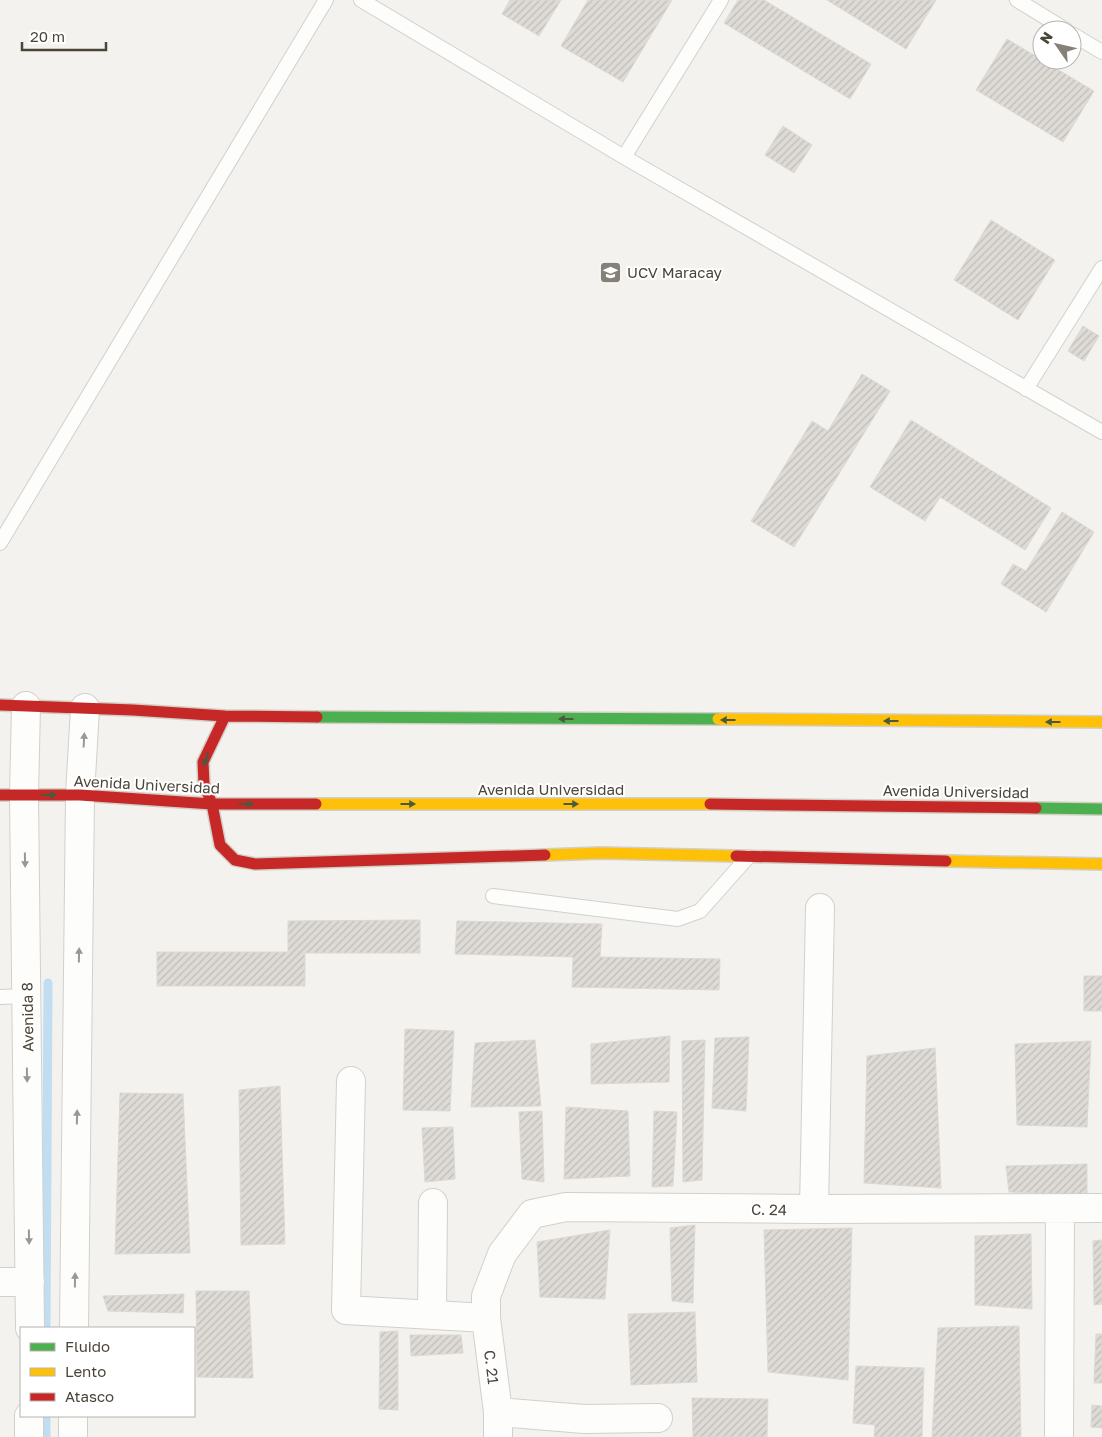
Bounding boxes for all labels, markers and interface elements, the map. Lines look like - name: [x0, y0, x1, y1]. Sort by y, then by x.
- scale bar: [22, 20, 106, 52]
- north arrow: [1032, 20, 1082, 70]
- text: 20 m: [30, 27, 65, 45]
- text: N: [1036, 28, 1056, 47]
- school or university icon: UCV Maracay: [599, 260, 623, 284]
- place label: UCV Maracay: [627, 263, 723, 281]
- one-way arrow: [558, 715, 574, 723]
- one-way arrow: [720, 716, 736, 724]
- one-way arrow: [883, 717, 899, 725]
- one-way arrow: [1045, 718, 1061, 726]
- one-way arrow: [80, 731, 88, 747]
- one-way arrow: [201, 752, 209, 767]
- street label: Avenida Universidad: [73, 771, 221, 797]
- street label: Avenida Universidad: [478, 780, 624, 798]
- street label: Avenida Universidad: [883, 781, 1029, 801]
- one-way arrow: [41, 791, 57, 799]
- one-way arrow: [238, 800, 254, 808]
- one-way arrow: [401, 800, 417, 808]
- one-way arrow: [563, 800, 579, 808]
- one-way arrow: [21, 852, 29, 868]
- one-way arrow: [75, 946, 83, 962]
- street label: Avenida 8: [17, 982, 37, 1052]
- one-way arrow: [23, 1067, 31, 1083]
- one-way arrow: [73, 1109, 81, 1125]
- street label: C. 24: [751, 1200, 787, 1218]
- one-way arrow: [25, 1230, 33, 1246]
- one-way arrow: [71, 1271, 79, 1287]
- legend: [20, 1327, 195, 1417]
- text: Fluido: [65, 1337, 110, 1355]
- street label: C. 21: [481, 1349, 503, 1385]
- text: Lento: [65, 1362, 106, 1380]
- text: Atasco: [65, 1387, 114, 1405]

